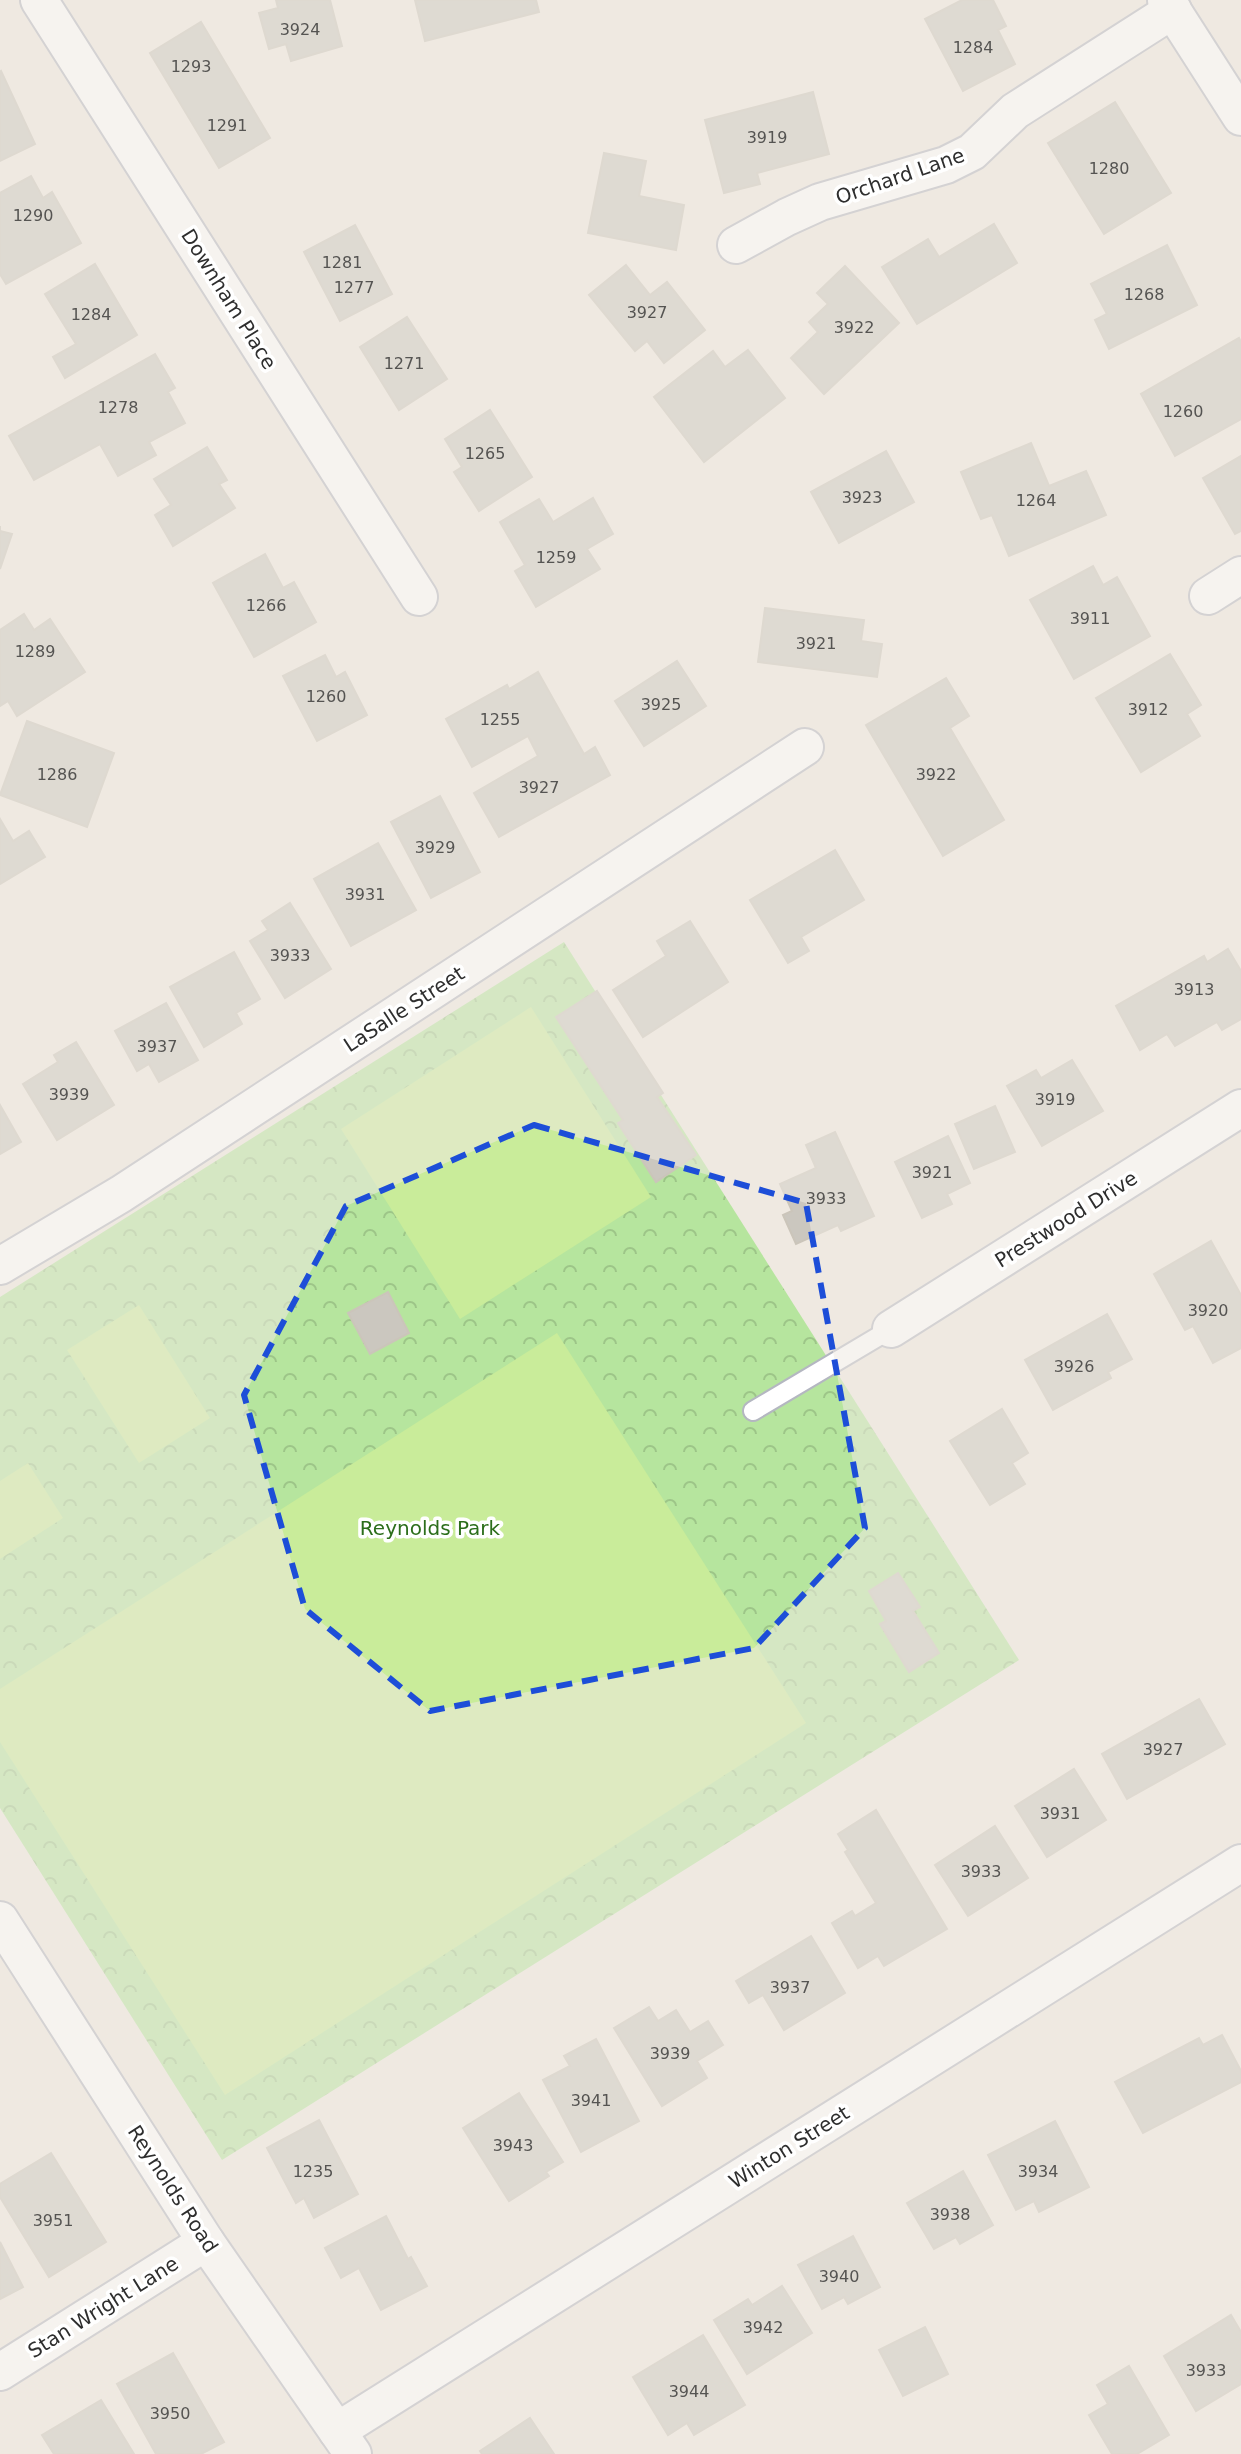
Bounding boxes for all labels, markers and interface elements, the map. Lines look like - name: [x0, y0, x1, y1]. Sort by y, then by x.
- house number: 3924: [280, 20, 320, 39]
- house number: 1284: [953, 38, 993, 57]
- house number: 1293: [171, 57, 211, 76]
- house number: 1291: [207, 116, 247, 135]
- house number: 3919: [747, 128, 787, 147]
- street label: Orchard Lane: [832, 143, 968, 209]
- house number: 1280: [1089, 159, 1129, 178]
- house number: 1290: [13, 206, 53, 225]
- street label: Downham Place: [176, 225, 282, 373]
- house number: 1281: [322, 253, 362, 272]
- house number: 1277: [334, 278, 374, 297]
- house number: 1268: [1124, 285, 1164, 304]
- house number: 3927: [627, 303, 667, 322]
- house number: 1284: [71, 305, 111, 324]
- house number: 3922: [834, 318, 874, 337]
- house number: 1271: [384, 354, 424, 373]
- house number: 1278: [98, 398, 138, 417]
- house number: 1260: [1163, 402, 1203, 421]
- house number: 1265: [465, 444, 505, 463]
- house number: 3923: [842, 488, 882, 507]
- house number: 1264: [1016, 491, 1056, 510]
- house number: 1259: [536, 548, 576, 567]
- house number: 1266: [246, 596, 286, 615]
- house number: 3911: [1070, 609, 1110, 628]
- house number: 3921: [796, 634, 836, 653]
- house number: 1289: [15, 642, 55, 661]
- house number: 1260: [306, 687, 346, 706]
- house number: 3925: [641, 695, 681, 714]
- house number: 3912: [1128, 700, 1168, 719]
- house number: 1255: [480, 710, 520, 729]
- house number: 1286: [37, 765, 77, 784]
- house number: 3922: [916, 765, 956, 784]
- house number: 3927: [519, 778, 559, 797]
- house number: 3929: [415, 838, 455, 857]
- house number: 3931: [345, 885, 385, 904]
- house number: 3933: [270, 946, 310, 965]
- street label: LaSalle Street: [339, 961, 469, 1057]
- house number: 3913: [1174, 980, 1214, 999]
- house number: 3937: [137, 1037, 177, 1056]
- house number: 3939: [49, 1085, 89, 1104]
- house number: 3919: [1035, 1090, 1075, 1109]
- house number: 3921: [912, 1163, 952, 1182]
- street label: Prestwood Drive: [990, 1166, 1142, 1272]
- house number: 3933: [806, 1189, 846, 1208]
- house number: 3920: [1188, 1301, 1228, 1320]
- house number: 3926: [1054, 1357, 1094, 1376]
- park label: Reynolds Park: [360, 1516, 501, 1540]
- house number: 3927: [1143, 1740, 1183, 1759]
- house number: 3931: [1040, 1804, 1080, 1823]
- house number: 3933: [961, 1862, 1001, 1881]
- house number: 3937: [770, 1978, 810, 1997]
- house number: 3939: [650, 2044, 690, 2063]
- house number: 3941: [571, 2091, 611, 2110]
- street label: Winton Street: [724, 2100, 854, 2194]
- street label: Reynolds Road: [123, 2121, 223, 2257]
- house number: 3943: [493, 2136, 533, 2155]
- house number: 1235: [293, 2162, 333, 2181]
- house number: 3934: [1018, 2162, 1058, 2181]
- house number: 3938: [930, 2205, 970, 2224]
- house number: 3951: [33, 2211, 73, 2230]
- street label: Stan Wright Lane: [24, 2251, 182, 2363]
- house number: 3940: [819, 2267, 859, 2286]
- house number: 3942: [743, 2318, 783, 2337]
- house number: 3933: [1186, 2361, 1226, 2380]
- house number: 3944: [669, 2382, 709, 2401]
- house number: 3950: [150, 2404, 190, 2423]

